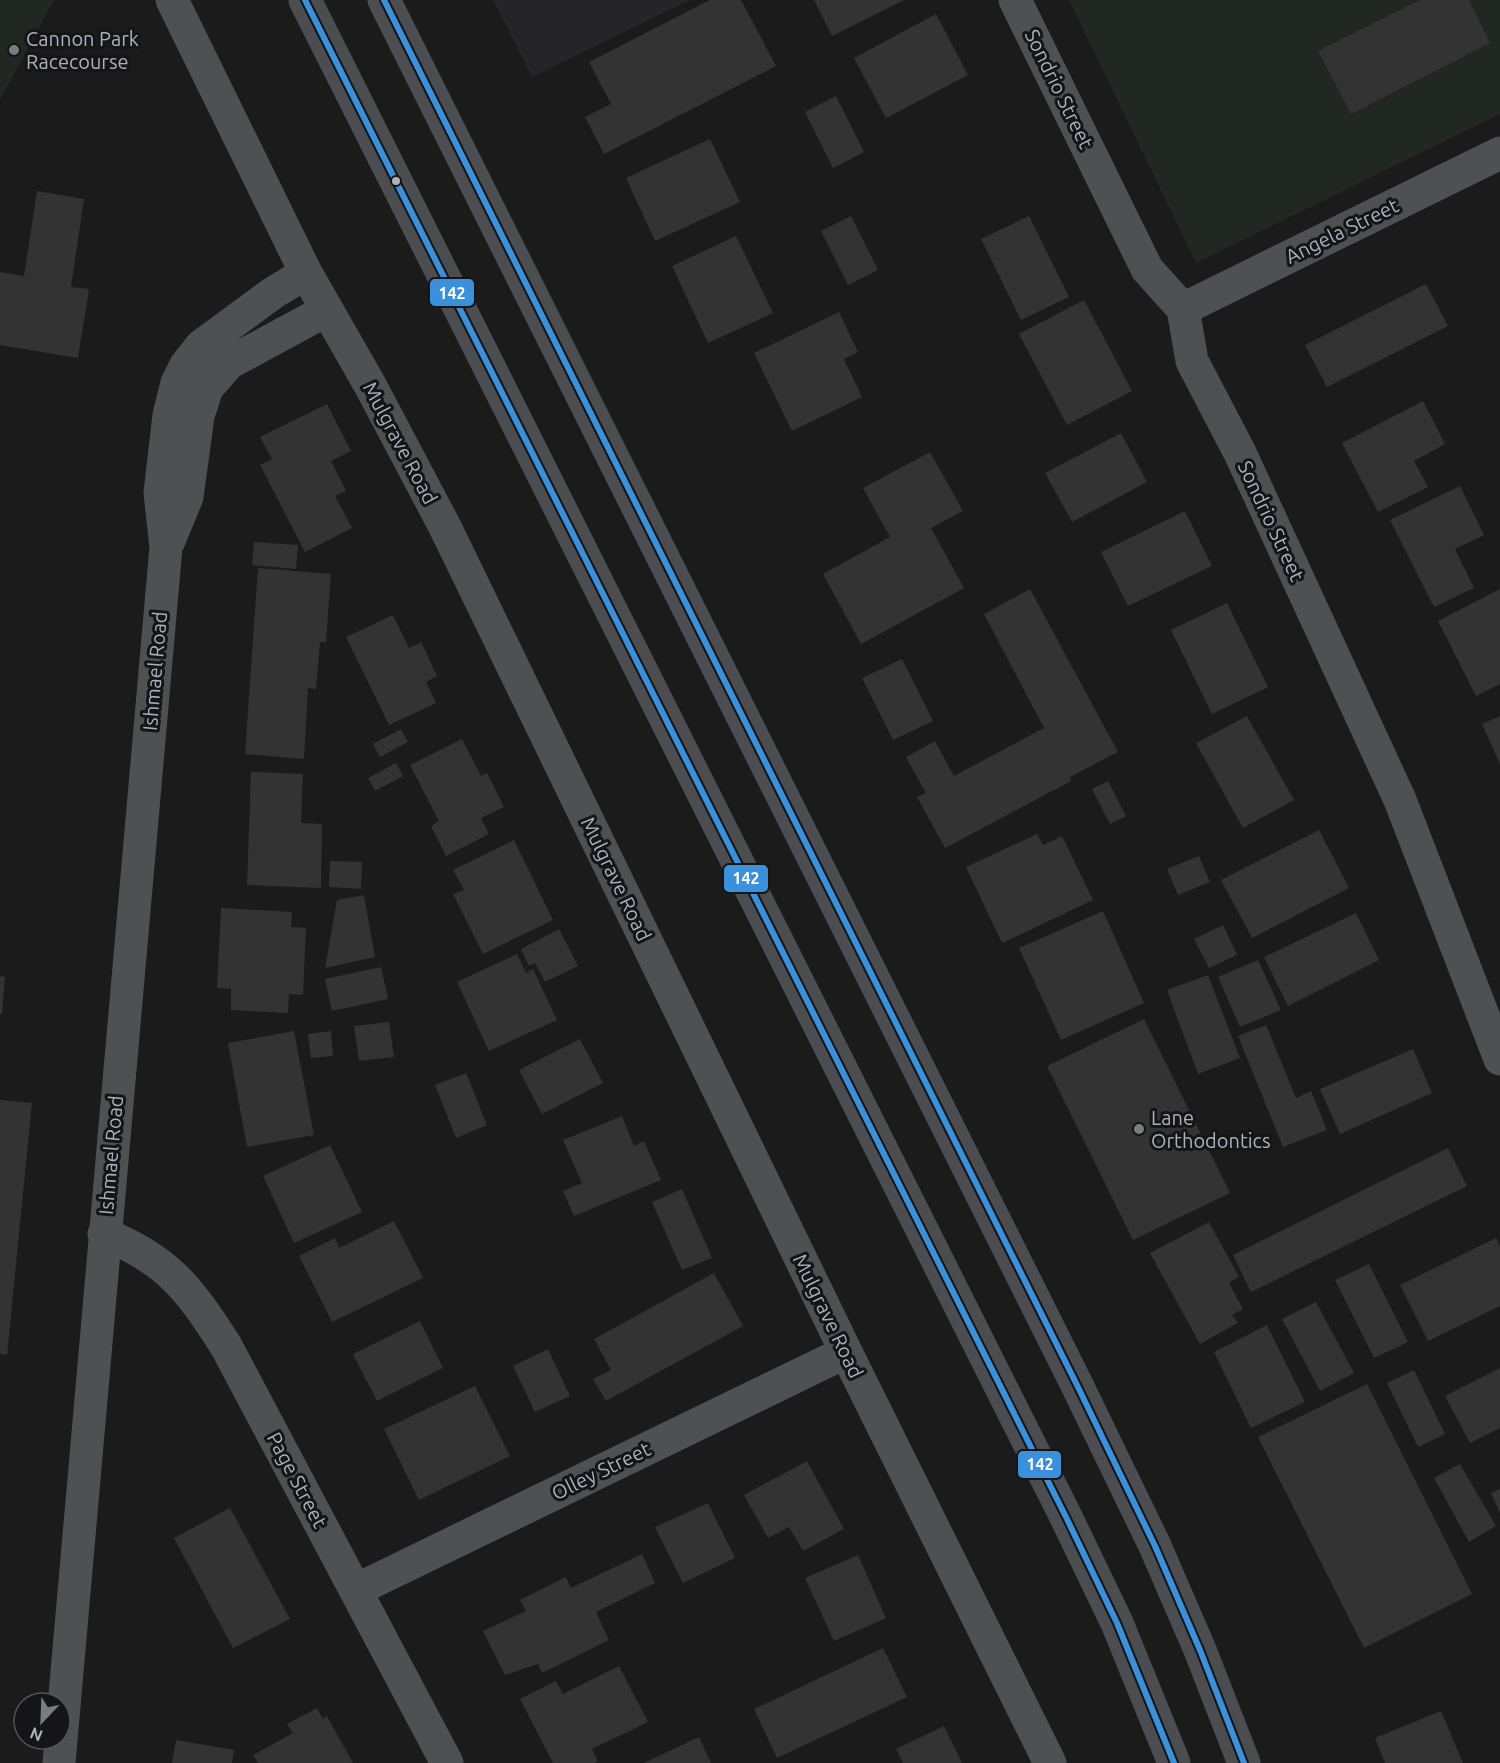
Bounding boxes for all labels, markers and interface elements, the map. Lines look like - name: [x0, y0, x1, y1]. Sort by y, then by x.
- street label: Sondrio Street: [1021, 25, 1098, 152]
- place label: Cannon Park Racecourse: [26, 27, 139, 73]
- marker: Cannon Park Racecourse: [7, 43, 21, 57]
- unlabelled marker: [390, 175, 402, 187]
- street label: Angela Street: [1281, 193, 1402, 268]
- line badge: 142: [429, 278, 475, 307]
- text: 142: [438, 284, 466, 302]
- street label: Mulgrave Road: [359, 378, 442, 508]
- street label: Sondrio Street: [1234, 457, 1309, 585]
- street label: Ishmael Road: [138, 610, 171, 732]
- street label: Mulgrave Road: [577, 813, 656, 944]
- line badge: 142: [723, 864, 769, 893]
- text: 142: [732, 869, 760, 887]
- street label: Ishmael Road: [94, 1094, 127, 1216]
- place label: Lane Orthodontics: [1151, 1106, 1271, 1152]
- marker: Lane Orthodontics: [1132, 1122, 1146, 1136]
- street label: Mulgrave Road: [789, 1250, 868, 1381]
- street label: Page Street: [263, 1428, 332, 1532]
- street label: Olley Street: [548, 1437, 654, 1504]
- line badge: 142: [1017, 1450, 1062, 1479]
- text: 142: [1026, 1455, 1054, 1473]
- north arrow: [12, 1691, 72, 1751]
- text: N: [27, 1724, 45, 1745]

